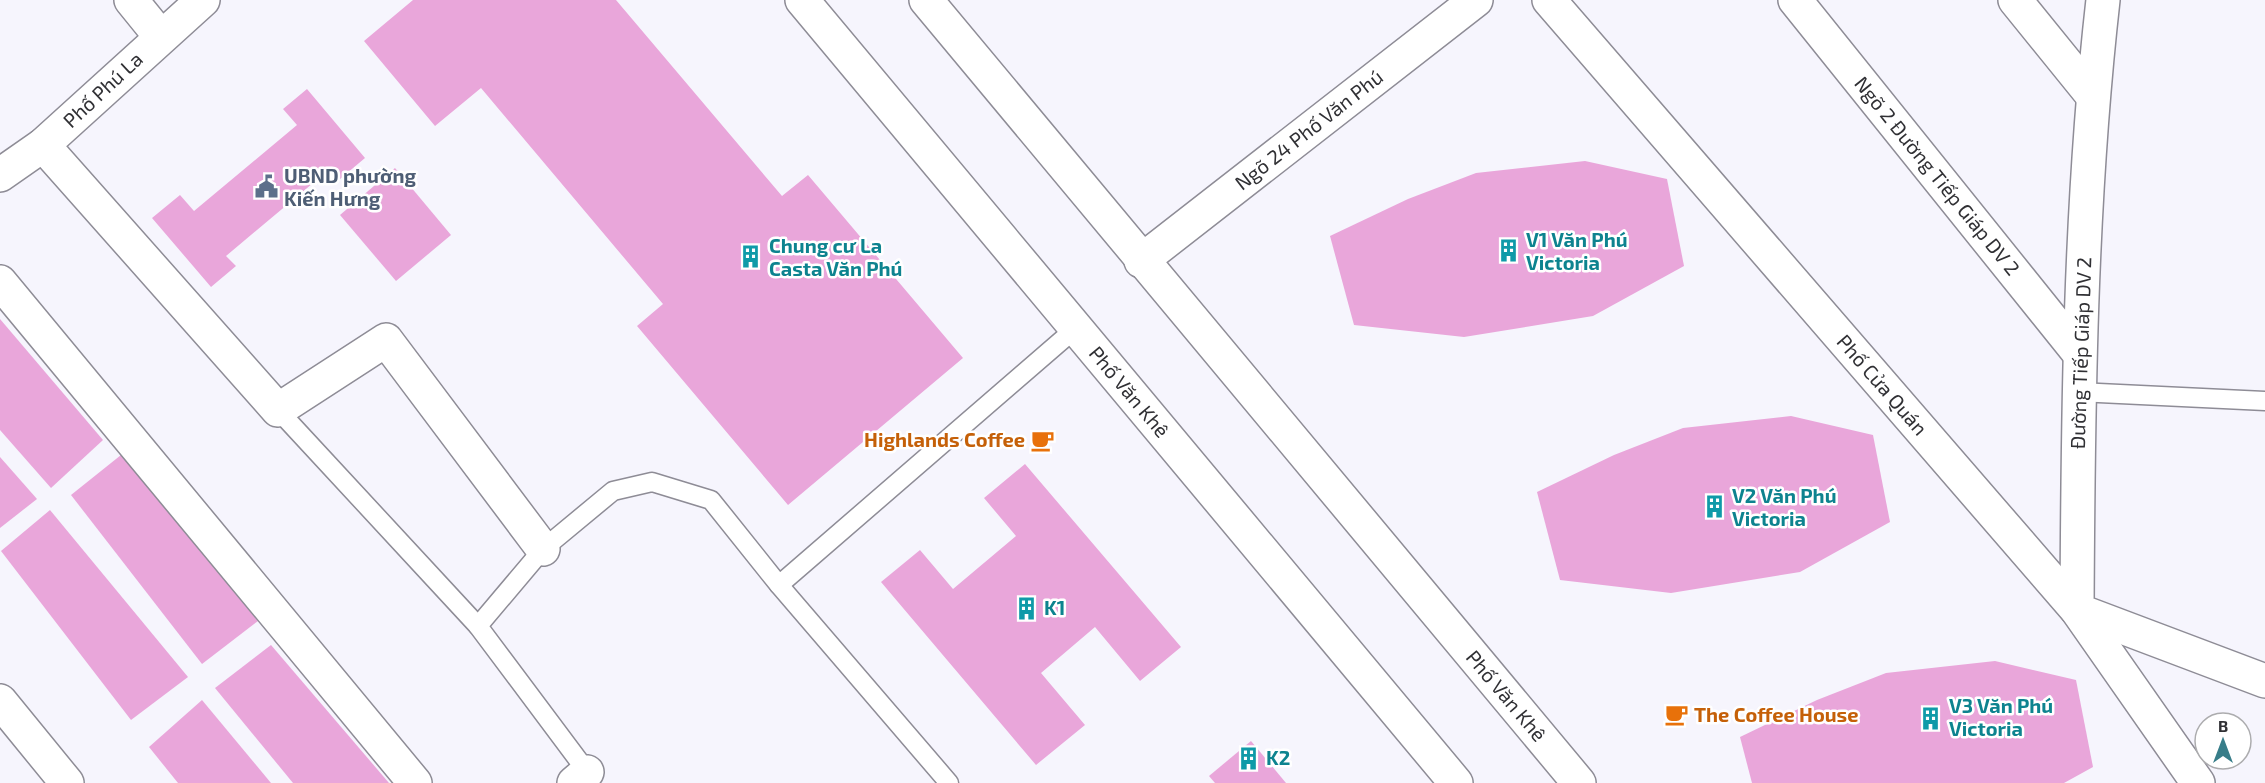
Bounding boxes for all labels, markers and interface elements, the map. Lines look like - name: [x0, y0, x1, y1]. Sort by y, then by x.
- street label: Phố Phú La: [58, 46, 147, 132]
- street label: Ngõ 24 Phố Văn Phú: [1230, 64, 1387, 194]
- street label: Ngõ 2 Đường Tiếp Giáp DV 2: [1850, 71, 2025, 280]
- place label: UBND phường Kiến Hưng: [284, 163, 416, 210]
- public building icon: UBND phường Kiến Hưng: [253, 174, 279, 200]
- place label: V1 Văn Phú Victoria: [1526, 227, 1628, 274]
- place label: Chung cư La Casta Văn Phú: [769, 233, 902, 280]
- building icon: V1 Văn Phú Victoria: [1495, 238, 1521, 264]
- building icon: Chung cư La Casta Văn Phú: [738, 244, 764, 270]
- street label: Đường Tiếp Giáp DV 2: [2065, 257, 2095, 449]
- street label: Phố Cửa Quán: [1833, 329, 1933, 440]
- street label: Phố Văn Khê: [1085, 341, 1175, 442]
- place label: Highlands Coffee: [864, 427, 1025, 451]
- cafe icon: Highlands Coffee: [1030, 427, 1056, 453]
- place label: V2 Văn Phú Victoria: [1732, 483, 1837, 530]
- building icon: V2 Văn Phú Victoria: [1701, 494, 1727, 520]
- building icon: K1: [1013, 595, 1039, 621]
- place label: K1: [1044, 595, 1065, 619]
- street label: Phố Văn Khê: [1462, 645, 1552, 746]
- place label: V3 Văn Phú Victoria: [1949, 693, 2053, 740]
- cafe icon: The Coffee House: [1663, 702, 1689, 728]
- place label: The Coffee House: [1694, 702, 1858, 726]
- building icon: V3 Văn Phú Victoria: [1918, 705, 1944, 731]
- north arrow: [2193, 711, 2253, 771]
- text: B: [2218, 716, 2228, 735]
- building icon: K2: [1235, 745, 1261, 771]
- place label: K2: [1266, 745, 1290, 769]

